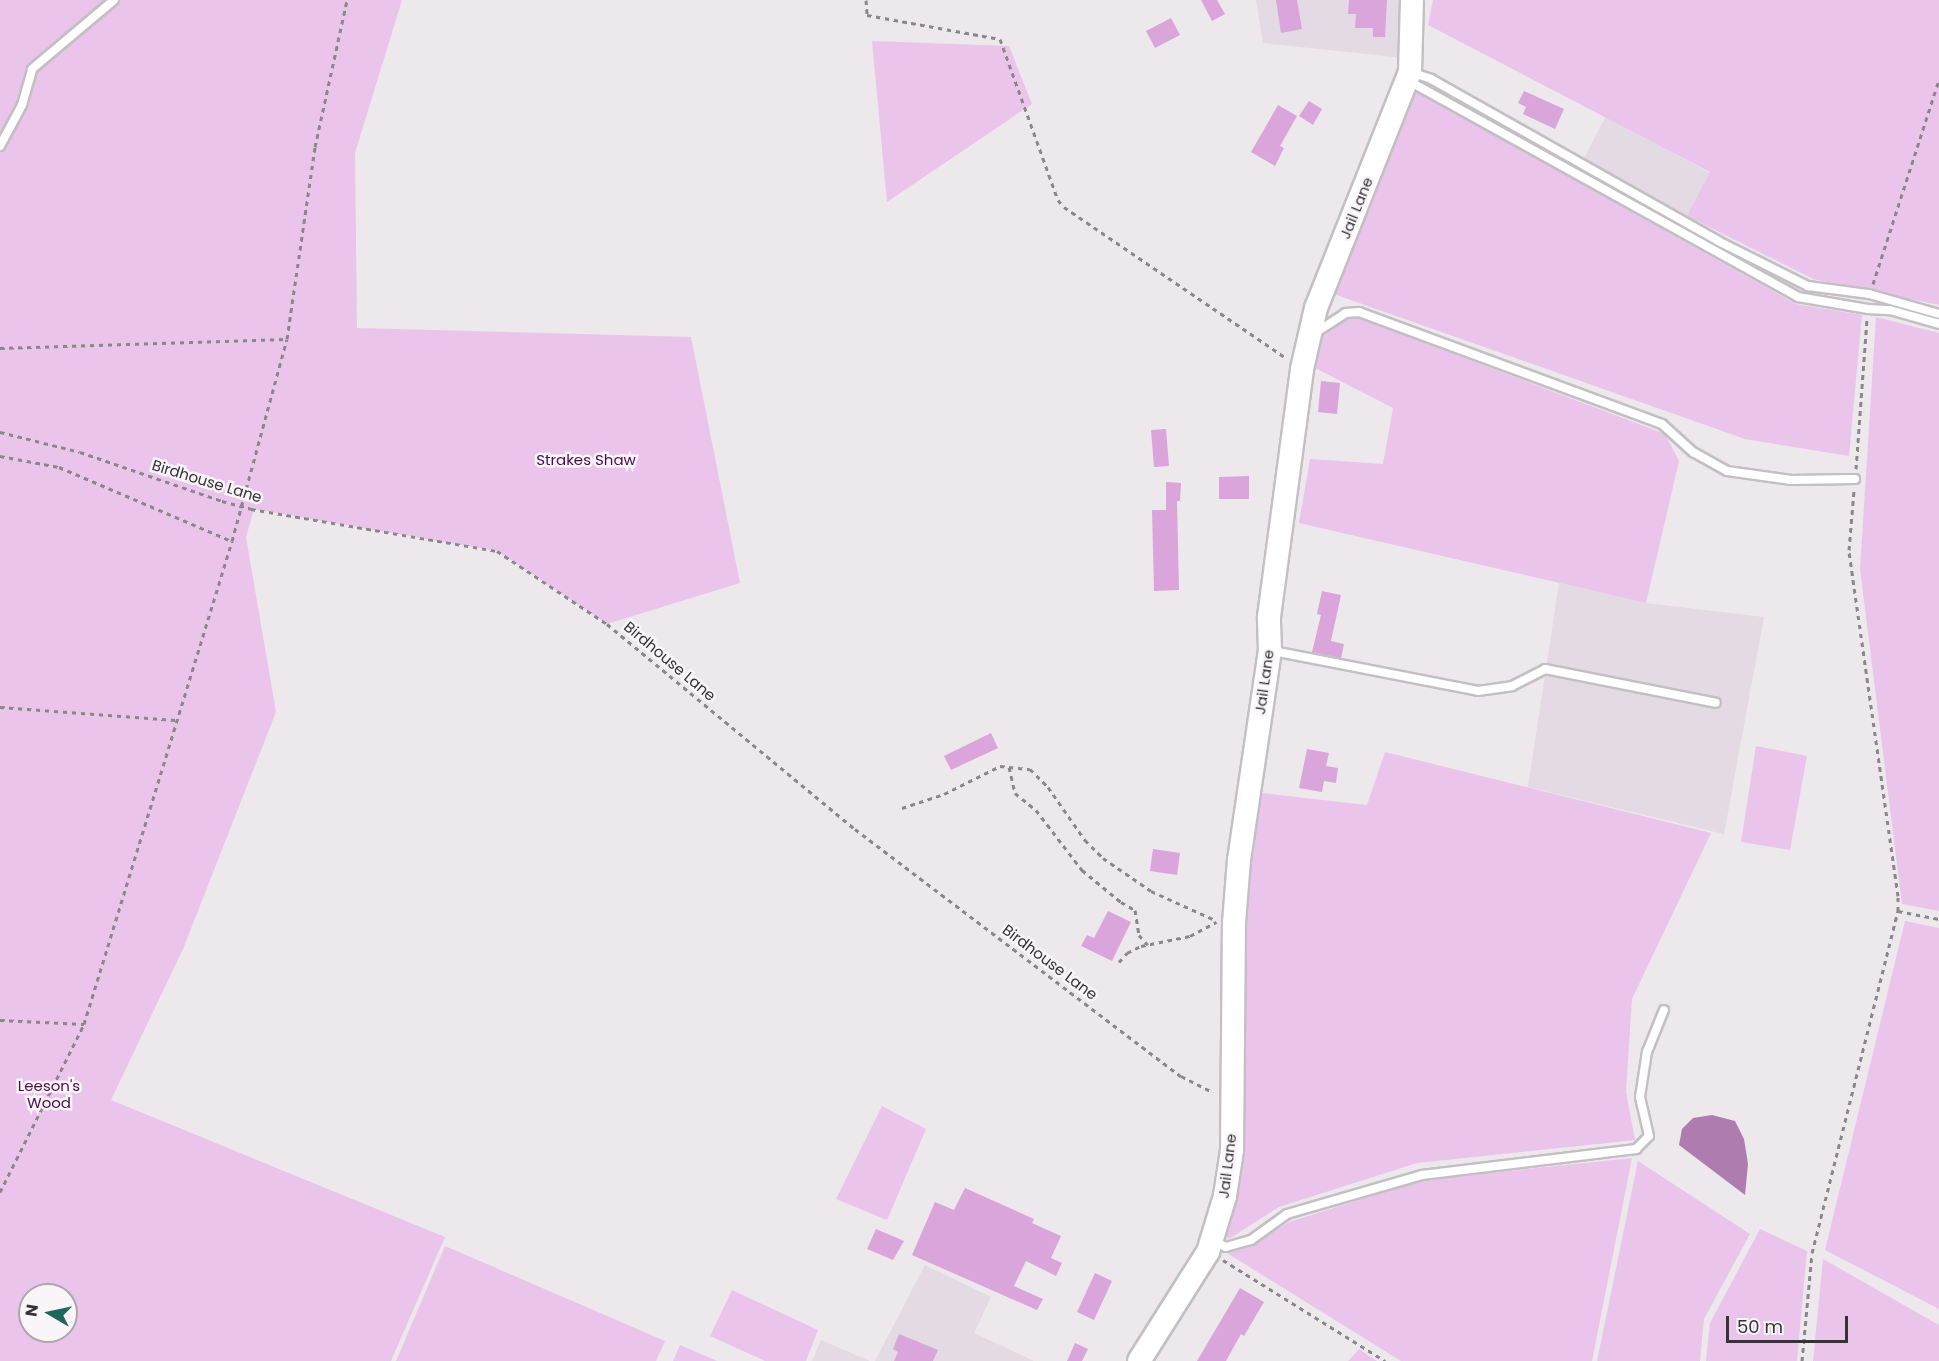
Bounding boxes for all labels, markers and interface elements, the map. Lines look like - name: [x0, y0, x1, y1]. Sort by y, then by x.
- street label: Jail Lane: [1335, 174, 1377, 242]
- park label: Strakes Shaw: [536, 451, 636, 469]
- street label: Birdhouse Lane: [150, 456, 264, 506]
- street label: Birdhouse Lane: [621, 617, 719, 705]
- street label: Jail Lane: [1251, 649, 1277, 715]
- street label: Birdhouse Lane: [999, 920, 1101, 1004]
- park label: Leeson's Wood: [18, 1076, 80, 1111]
- street label: Jail Lane: [1214, 1133, 1240, 1199]
- north arrow: [18, 1283, 78, 1343]
- text: N: [19, 1303, 44, 1318]
- scale bar: [1729, 1304, 1850, 1342]
- text: 50 m: [1737, 1314, 1783, 1339]

